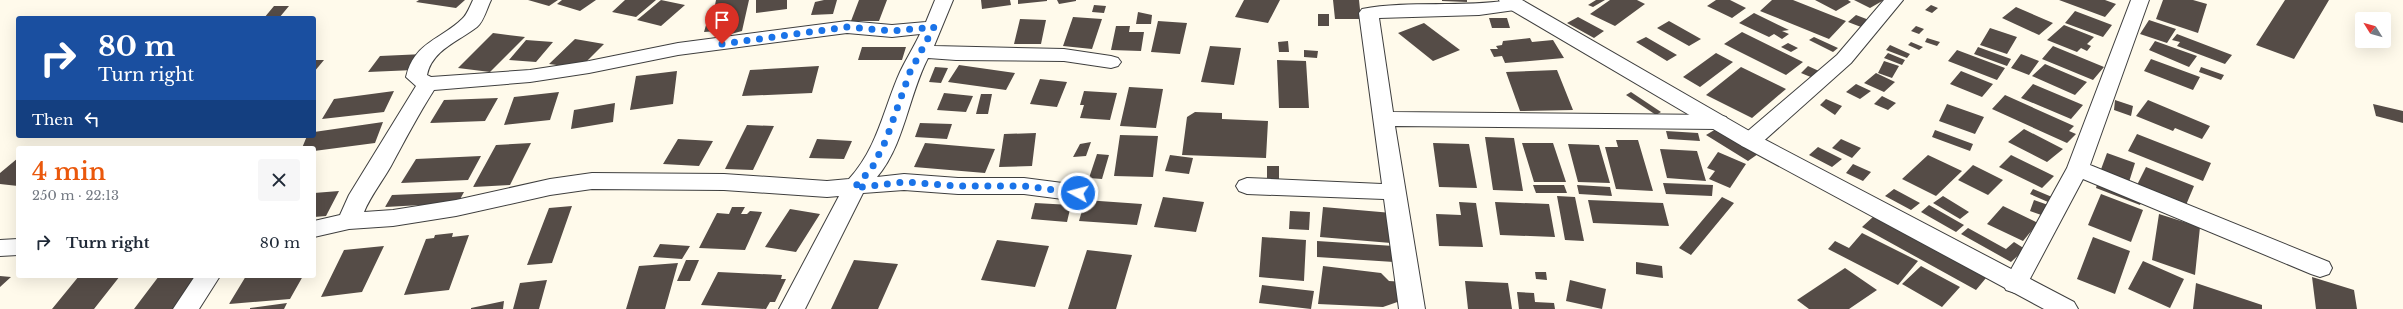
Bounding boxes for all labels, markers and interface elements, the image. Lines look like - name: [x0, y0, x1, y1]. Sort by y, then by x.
- pin: [705, 3, 739, 44]
- icon: arrive: [711, 9, 733, 31]
- north arrow: [2355, 12, 2391, 48]
- map controls: [2355, 12, 2391, 48]
- text: 80 m: [98, 29, 175, 64]
- icon: right: [32, 32, 84, 84]
- text: Turn right: [98, 64, 194, 86]
- icon: left: [81, 108, 103, 130]
- text: Then: [32, 110, 73, 129]
- text: 4 min: [32, 157, 106, 186]
- button: close: [258, 159, 300, 201]
- position arrow: [1057, 172, 1099, 214]
- text: 250 m · 22:13: [32, 187, 119, 204]
- icon: right: [32, 231, 54, 253]
- text: Turn right: [66, 233, 149, 252]
- text: 80 m: [260, 233, 300, 252]

